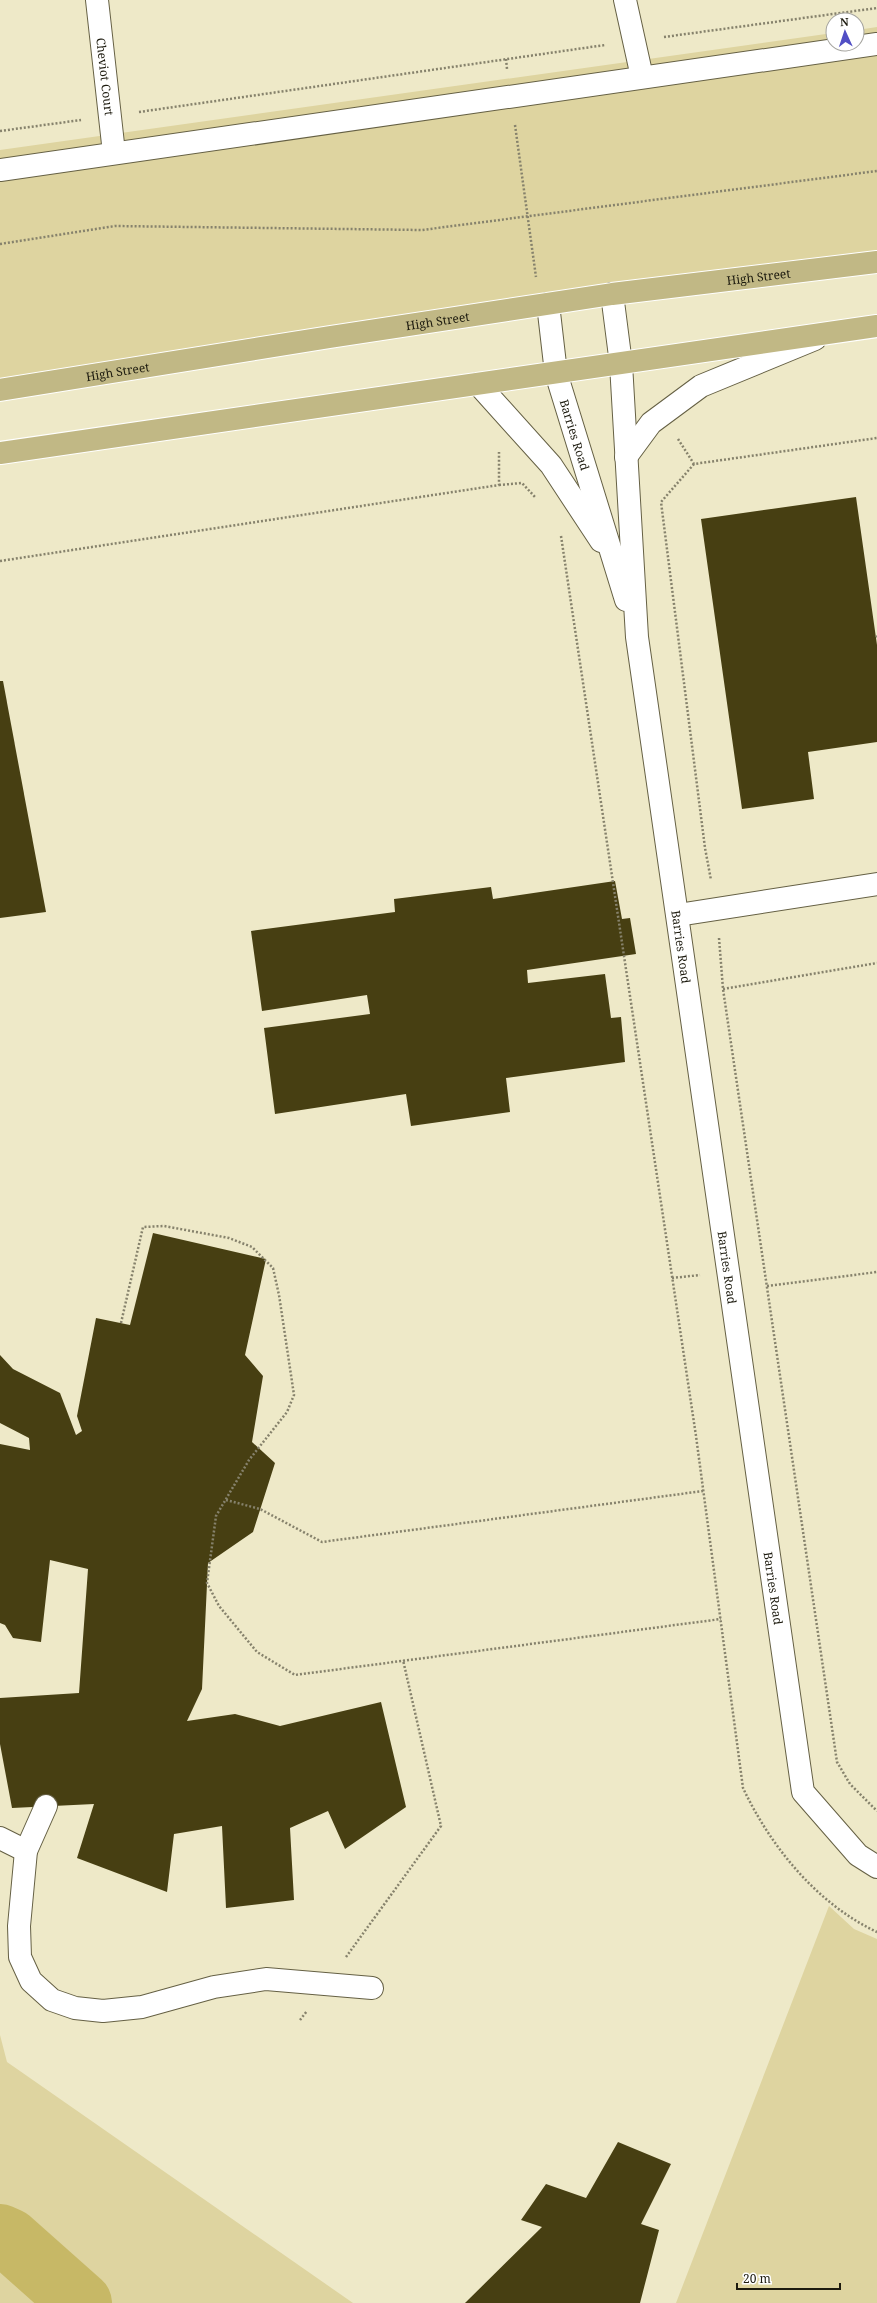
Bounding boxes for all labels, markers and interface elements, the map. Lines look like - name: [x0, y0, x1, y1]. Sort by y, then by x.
- north arrow: [825, 12, 865, 52]
- text: N: [840, 14, 850, 29]
- street label: Cheviot Court: [93, 37, 118, 116]
- street label: High Street: [726, 264, 791, 289]
- street label: High Street: [405, 307, 470, 334]
- street label: High Street: [85, 358, 150, 385]
- street label: Barries Road: [556, 397, 594, 473]
- street label: Barries Road: [668, 909, 695, 985]
- street label: Barries Road: [714, 1230, 741, 1306]
- street label: Barries Road: [760, 1550, 787, 1626]
- scale bar: [737, 2265, 840, 2291]
- text: 20 m: [743, 2270, 771, 2287]

